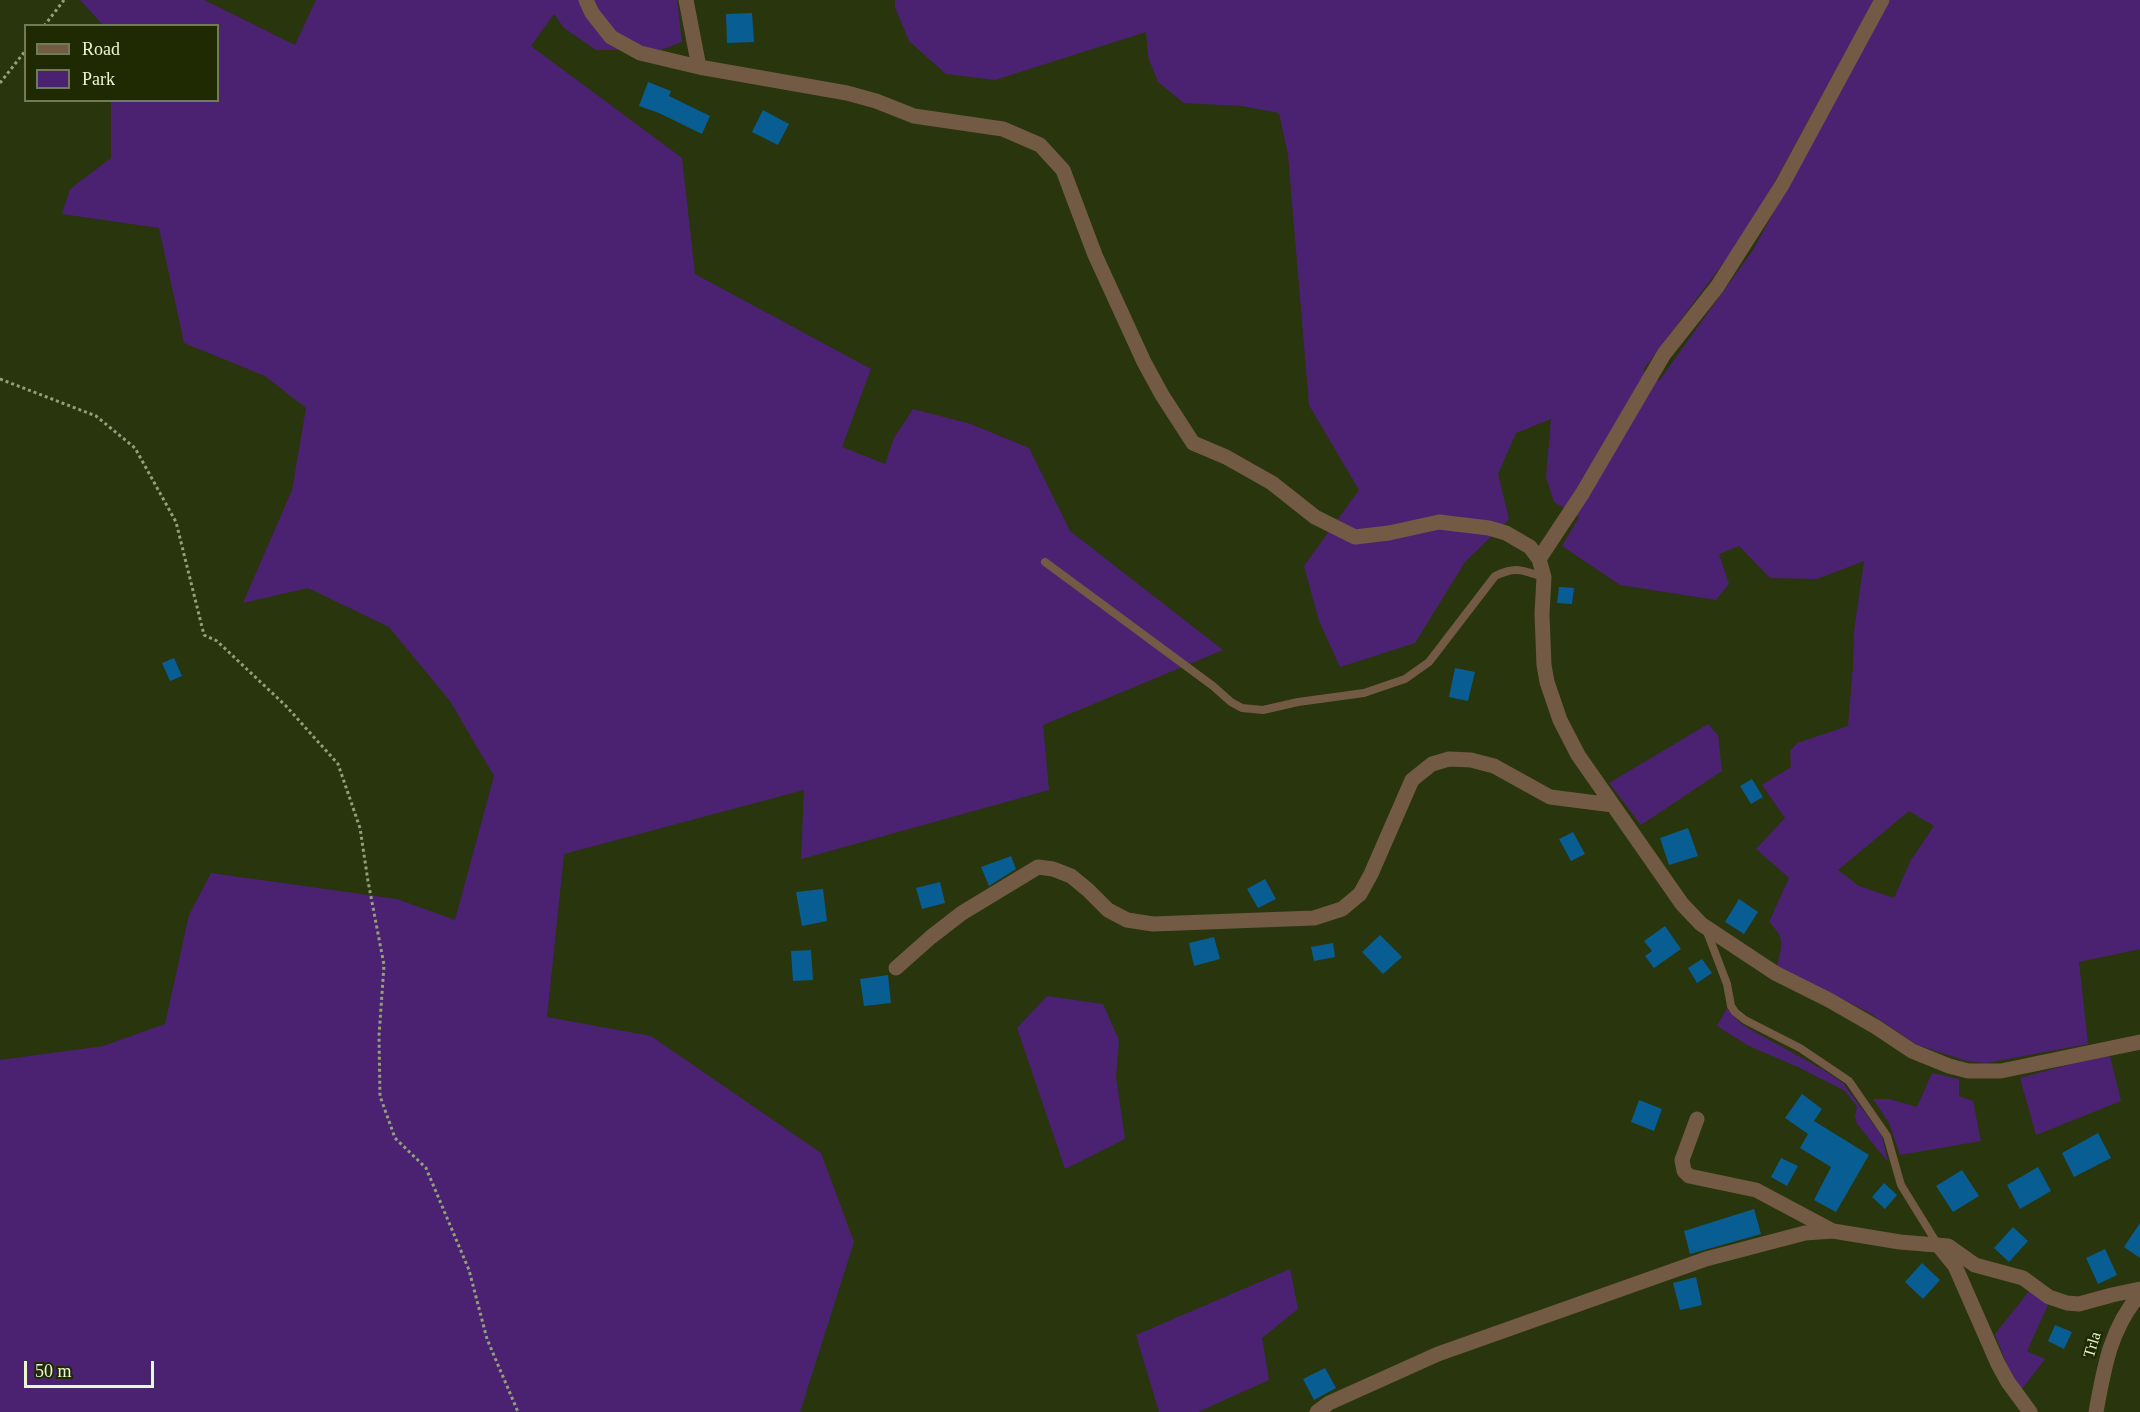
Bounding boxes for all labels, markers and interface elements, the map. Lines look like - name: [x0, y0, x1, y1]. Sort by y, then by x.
- legend: [24, 24, 219, 102]
- text: Road: [82, 39, 120, 59]
- text: Park: [82, 69, 115, 89]
- street label: Trla: [2080, 1330, 2106, 1360]
- scale bar: [27, 1349, 158, 1387]
- text: 50 m: [35, 1361, 72, 1381]

